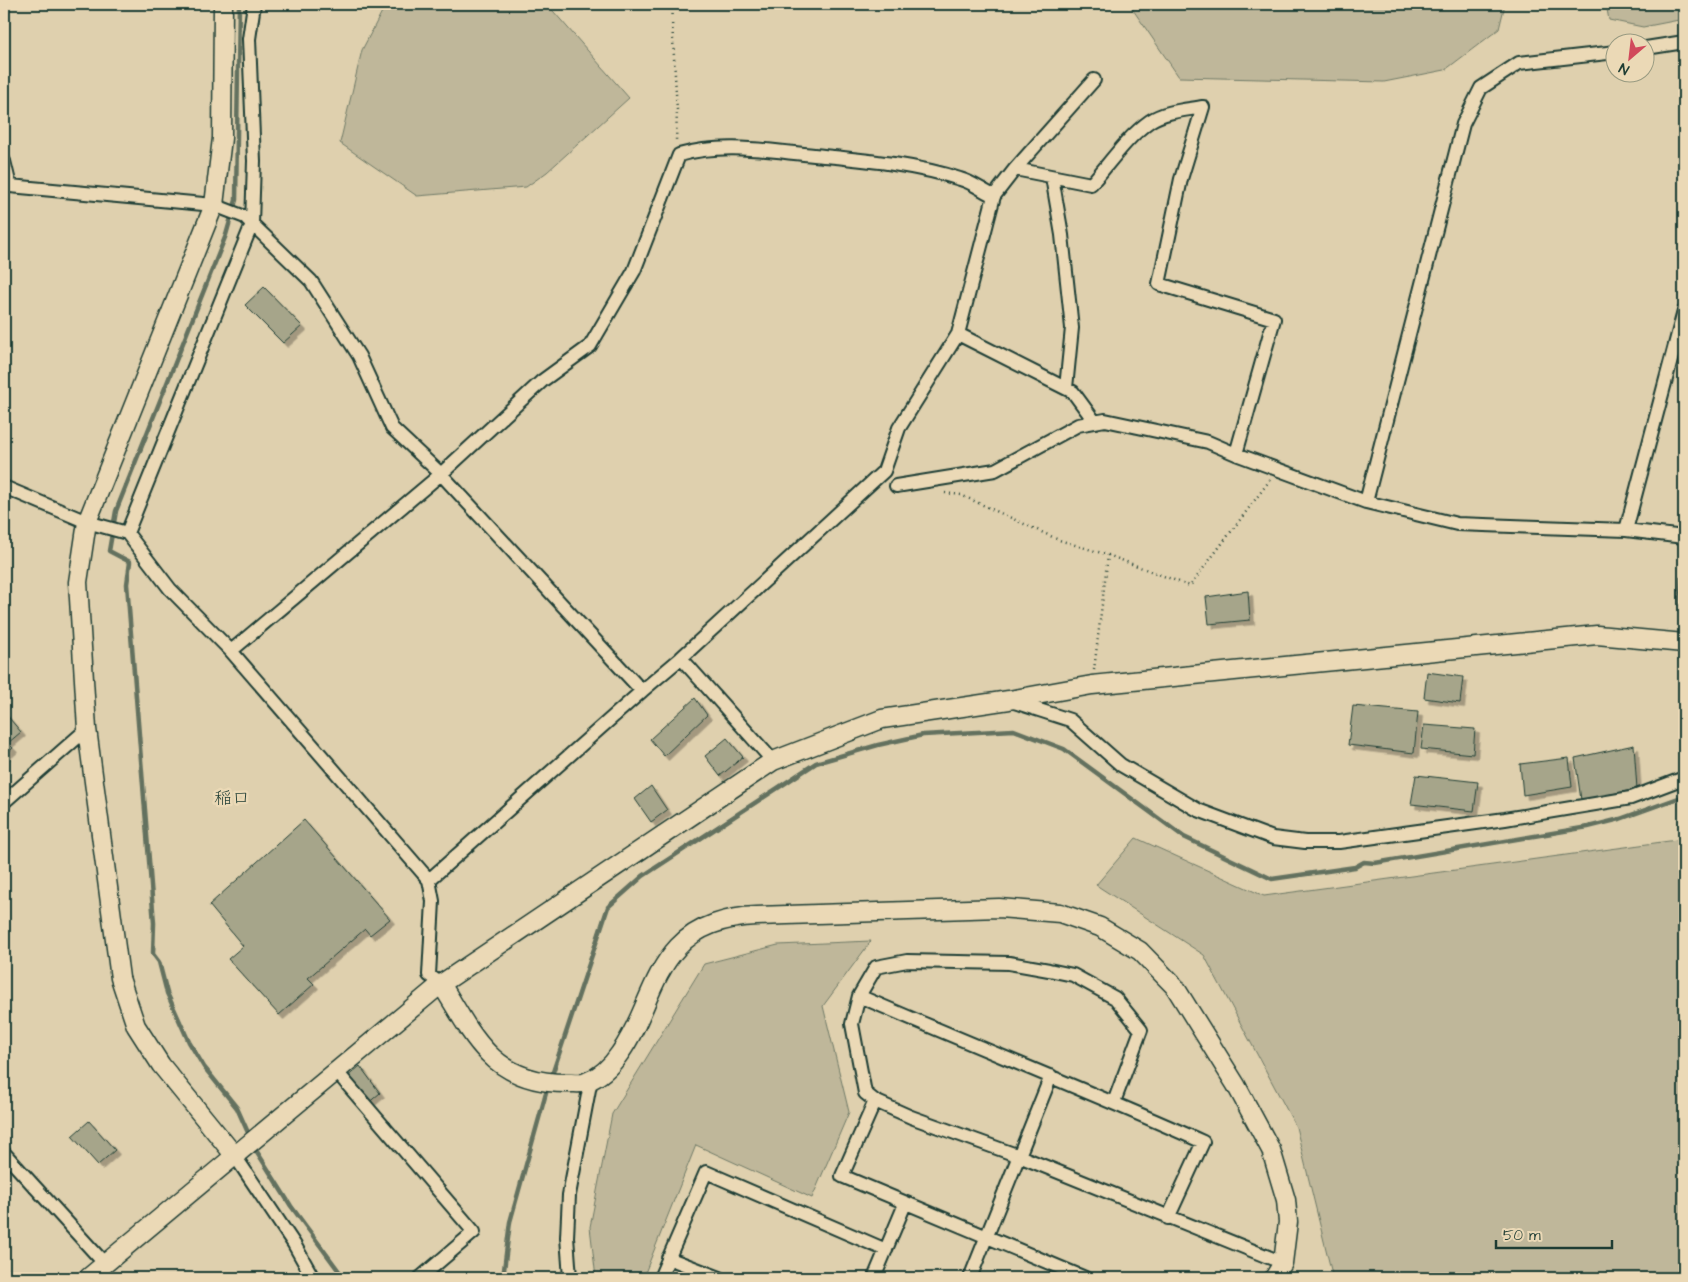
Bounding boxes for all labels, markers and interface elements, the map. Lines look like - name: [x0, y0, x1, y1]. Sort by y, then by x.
- north arrow: [1606, 32, 1656, 82]
- text: N: [1616, 58, 1633, 79]
- district label: 稲口: [214, 786, 250, 811]
- scale bar: [1496, 1217, 1612, 1249]
- text: 50 m: [1503, 1225, 1541, 1246]

